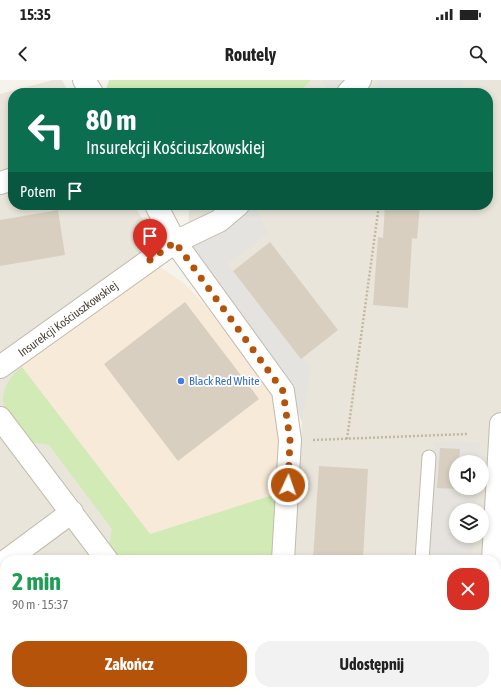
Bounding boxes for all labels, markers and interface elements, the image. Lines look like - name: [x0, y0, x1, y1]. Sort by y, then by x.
- text: 15:35: [20, 6, 51, 23]
- icon: back: [12, 43, 34, 65]
- icon: search: [467, 43, 489, 65]
- text: Routely: [225, 44, 276, 65]
- icon: left: [20, 104, 72, 156]
- text: 80 m: [86, 104, 136, 136]
- text: Insurekcji Kościuszkowskiej: [86, 137, 265, 158]
- icon: arrive: [64, 180, 86, 202]
- text: Potem: [20, 183, 56, 200]
- pin: [133, 219, 167, 260]
- icon: arrive: [139, 225, 161, 247]
- street label: Insurekcji Kościuszkowskiej: [16, 278, 120, 360]
- place label: Black Red White: [189, 374, 260, 388]
- marker: Black Red White: [176, 376, 186, 386]
- map controls: [449, 455, 489, 543]
- button: sound: [449, 455, 489, 495]
- position arrow: [267, 464, 309, 506]
- button: layers: [449, 503, 489, 543]
- text: 2 min: [12, 568, 61, 595]
- button: close: [447, 568, 489, 610]
- text: 90 m · 15:37: [12, 597, 68, 612]
- button: Zakończ: [12, 641, 247, 687]
- button: Udostępnij: [255, 641, 489, 687]

